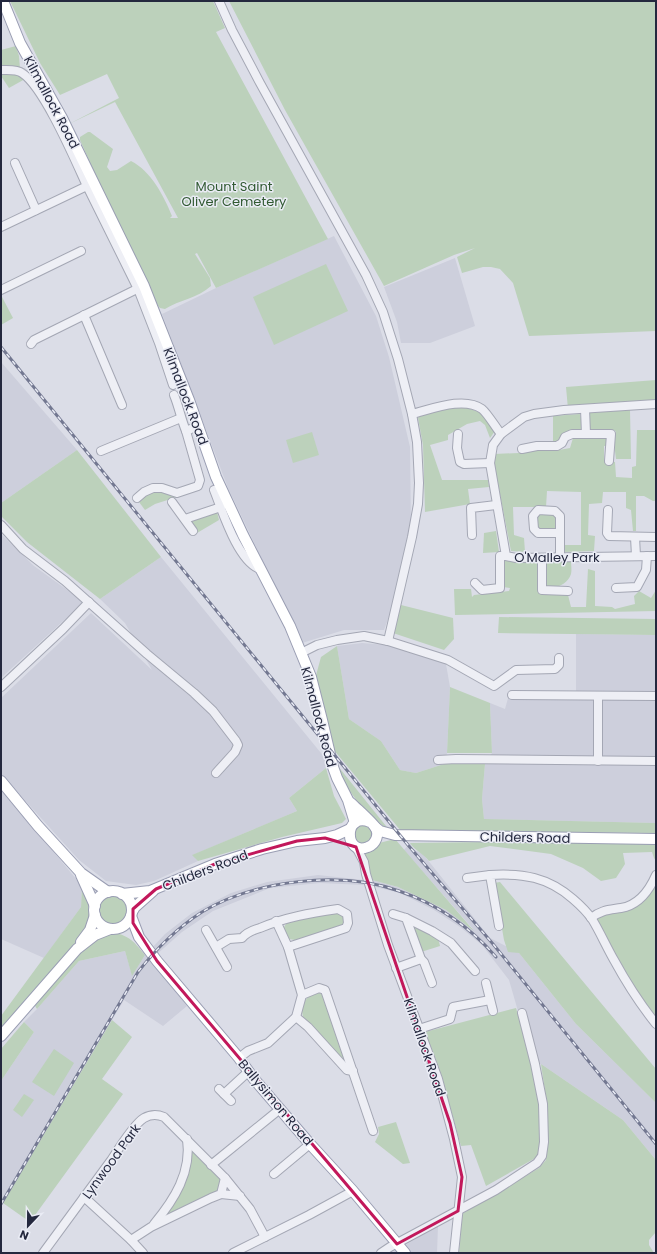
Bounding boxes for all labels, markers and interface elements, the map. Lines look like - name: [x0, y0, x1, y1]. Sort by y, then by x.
- street label: Kilmallock Road: [19, 52, 84, 152]
- park label: Mount Saint Oliver Cemetery: [182, 177, 287, 211]
- street label: Kilmallock Road: [158, 345, 213, 448]
- street label: O'Malley Park: [514, 548, 600, 567]
- street label: Kilmallock Road: [296, 665, 341, 769]
- street label: Childers Road: [480, 827, 570, 848]
- street label: Childers Road: [160, 845, 251, 896]
- street label: Kilmallock Road: [399, 995, 450, 1099]
- street label: Ballysimon Road: [234, 1055, 318, 1150]
- street label: Lynwood Park: [78, 1120, 145, 1203]
- north arrow: [8, 1206, 48, 1246]
- text: N: [17, 1226, 31, 1244]

